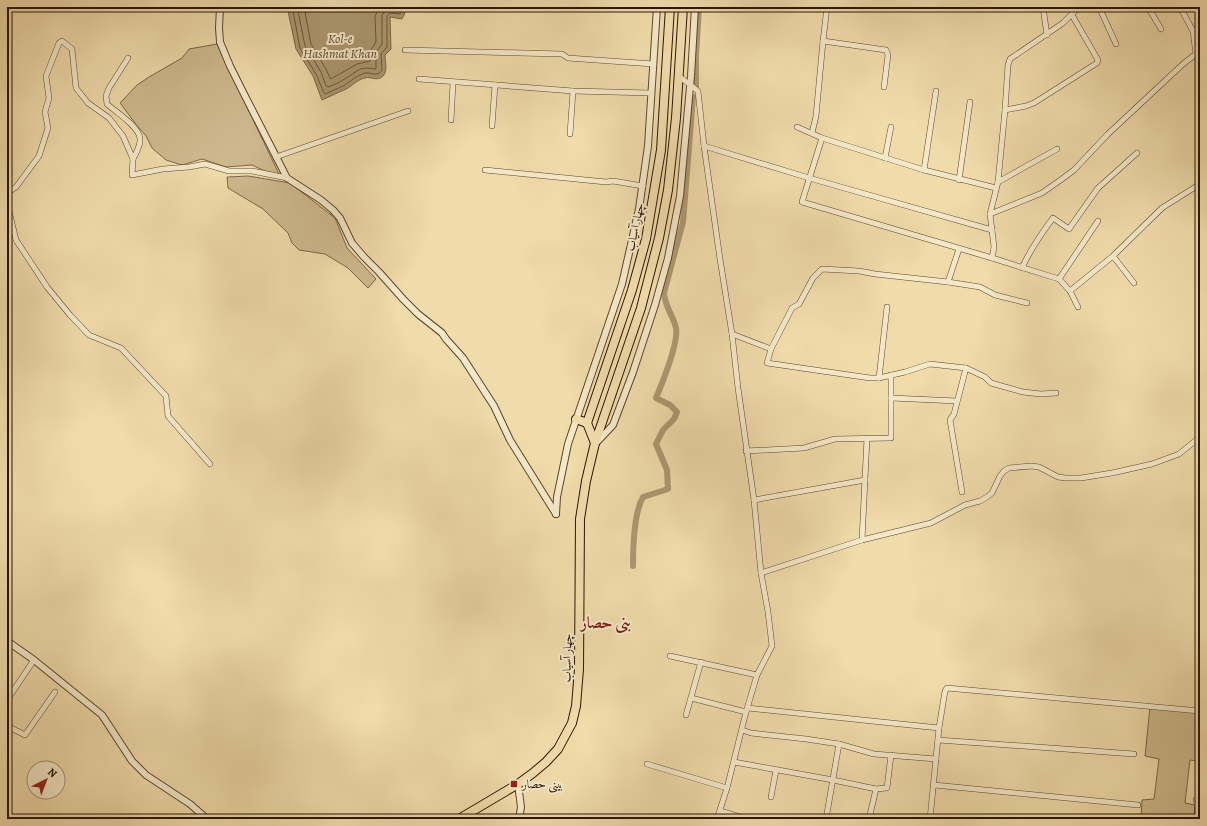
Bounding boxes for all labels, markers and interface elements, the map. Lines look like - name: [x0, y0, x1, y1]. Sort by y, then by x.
- water label: Kol-e Hashmat Khan: [303, 30, 377, 62]
- street label: چهار آسیاب: [622, 201, 648, 252]
- district label: بنی حصار: [578, 612, 632, 634]
- street label: چهار آسیاب: [559, 633, 575, 682]
- north arrow: [26, 760, 66, 800]
- text: N: [44, 765, 60, 781]
- place label: بینی حصار: [521, 776, 563, 793]
- marker: بینی حصار: [509, 779, 519, 789]

